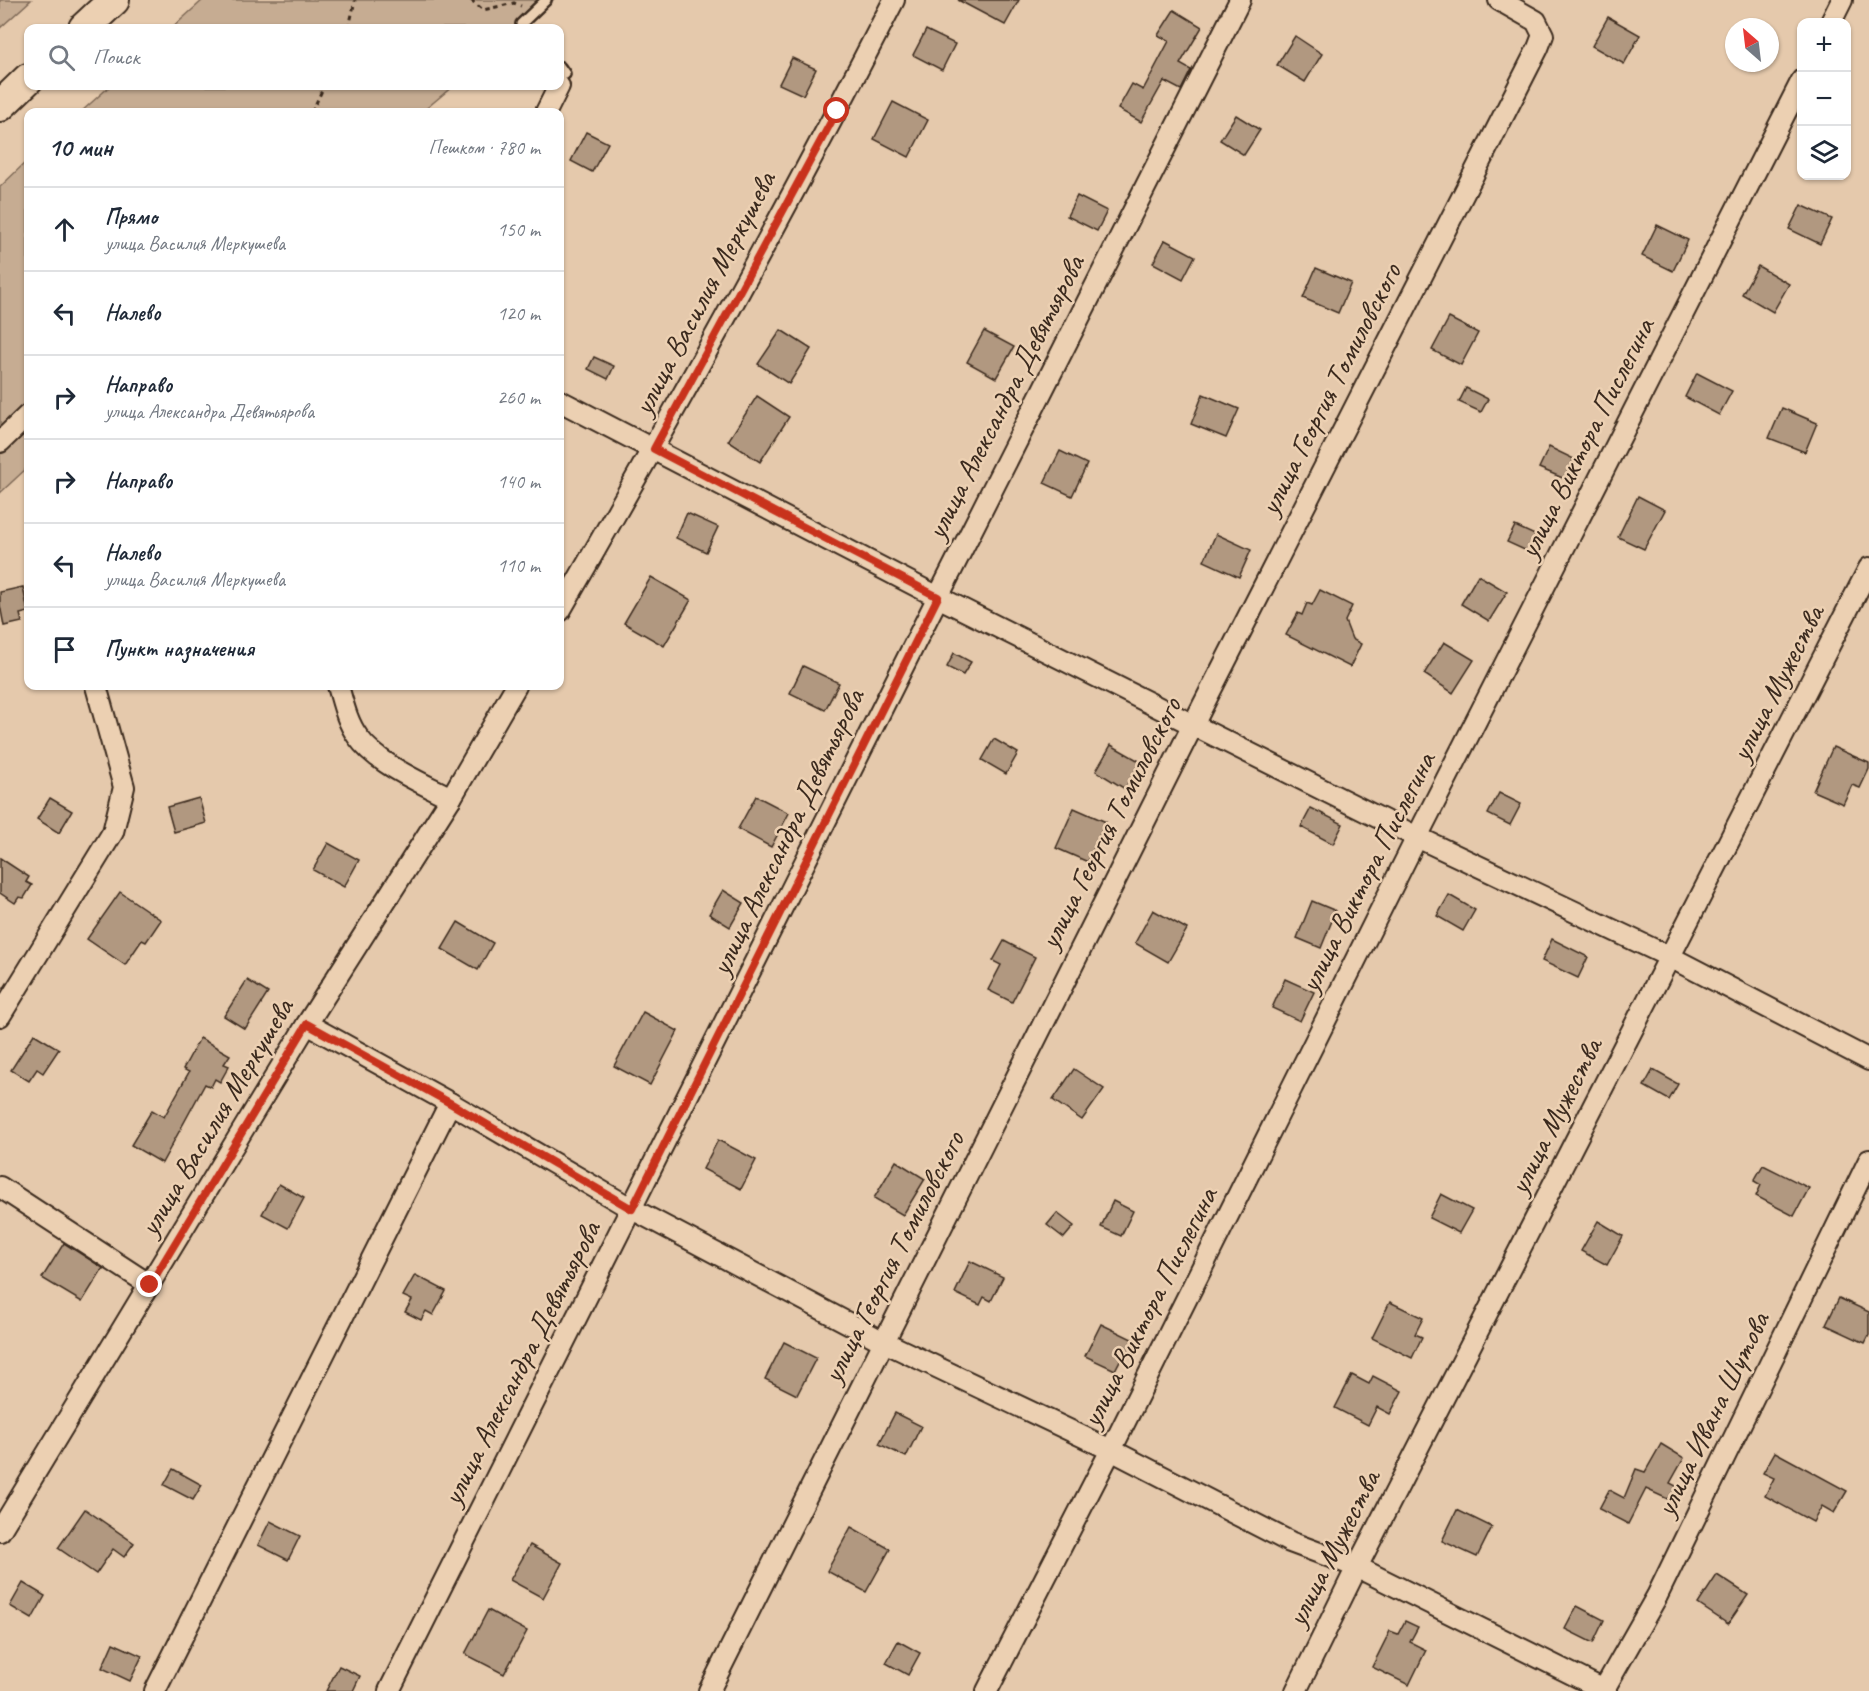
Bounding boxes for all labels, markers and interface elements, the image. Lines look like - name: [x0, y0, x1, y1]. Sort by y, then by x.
- north arrow: [1725, 18, 1779, 72]
- map controls: [1797, 18, 1851, 180]
- button: +: [1797, 18, 1851, 72]
- search box: [24, 24, 564, 90]
- icon: search: [45, 41, 78, 74]
- text: Поиск: [93, 43, 139, 71]
- button: −: [1797, 72, 1851, 126]
- route start: [823, 97, 849, 123]
- button: layers: [1797, 126, 1851, 180]
- text: 10 мин: [48, 131, 113, 164]
- text: Пешком · 780 m: [428, 135, 540, 160]
- street label: улица Василия Меркушева: [623, 163, 785, 423]
- text: Прямо: [105, 203, 157, 231]
- icon: ahead: [48, 213, 81, 246]
- text: 150 m: [497, 217, 540, 242]
- text: улица Василия Меркушева: [105, 231, 285, 256]
- street label: улица Александра Девятьярова: [916, 247, 1094, 547]
- street label: улица Георгия Томиловского: [1249, 256, 1410, 523]
- icon: left: [48, 297, 81, 330]
- text: Налево: [105, 299, 161, 327]
- text: 120 m: [497, 301, 540, 326]
- street label: улица Виктора Пислегина: [1508, 310, 1664, 566]
- text: Направо: [105, 371, 172, 399]
- icon: right: [48, 381, 81, 414]
- text: 260 m: [497, 385, 540, 410]
- text: улица Александра Девятьярова: [105, 399, 314, 424]
- icon: right: [48, 465, 81, 498]
- text: Направо: [105, 467, 172, 495]
- text: 140 m: [497, 469, 540, 494]
- text: Налево: [105, 539, 161, 567]
- icon: left: [48, 549, 81, 582]
- text: 110 m: [497, 553, 540, 578]
- text: улица Василия Меркушева: [105, 567, 285, 592]
- street label: улица Мужества: [1721, 596, 1834, 769]
- icon: arrive: [48, 633, 81, 666]
- text: Пункт назначения: [105, 635, 254, 663]
- street label: улица Александра Девятьярова: [700, 681, 874, 983]
- street label: улица Георгия Томиловского: [1029, 690, 1190, 957]
- street label: улица Виктора Пислегина: [1289, 744, 1445, 1000]
- street label: улица Василия Меркушева: [129, 990, 303, 1244]
- street label: улица Мужества: [1499, 1029, 1612, 1202]
- street label: улица Георгия Томиловского: [812, 1124, 973, 1391]
- street label: улица Виктора Пислегина: [1071, 1179, 1227, 1435]
- street label: улица Александра Девятьярова: [432, 1213, 610, 1513]
- route end: [136, 1271, 162, 1297]
- street label: улица Ивана Шутова: [1645, 1304, 1779, 1524]
- street label: улица Мужества: [1277, 1461, 1390, 1634]

